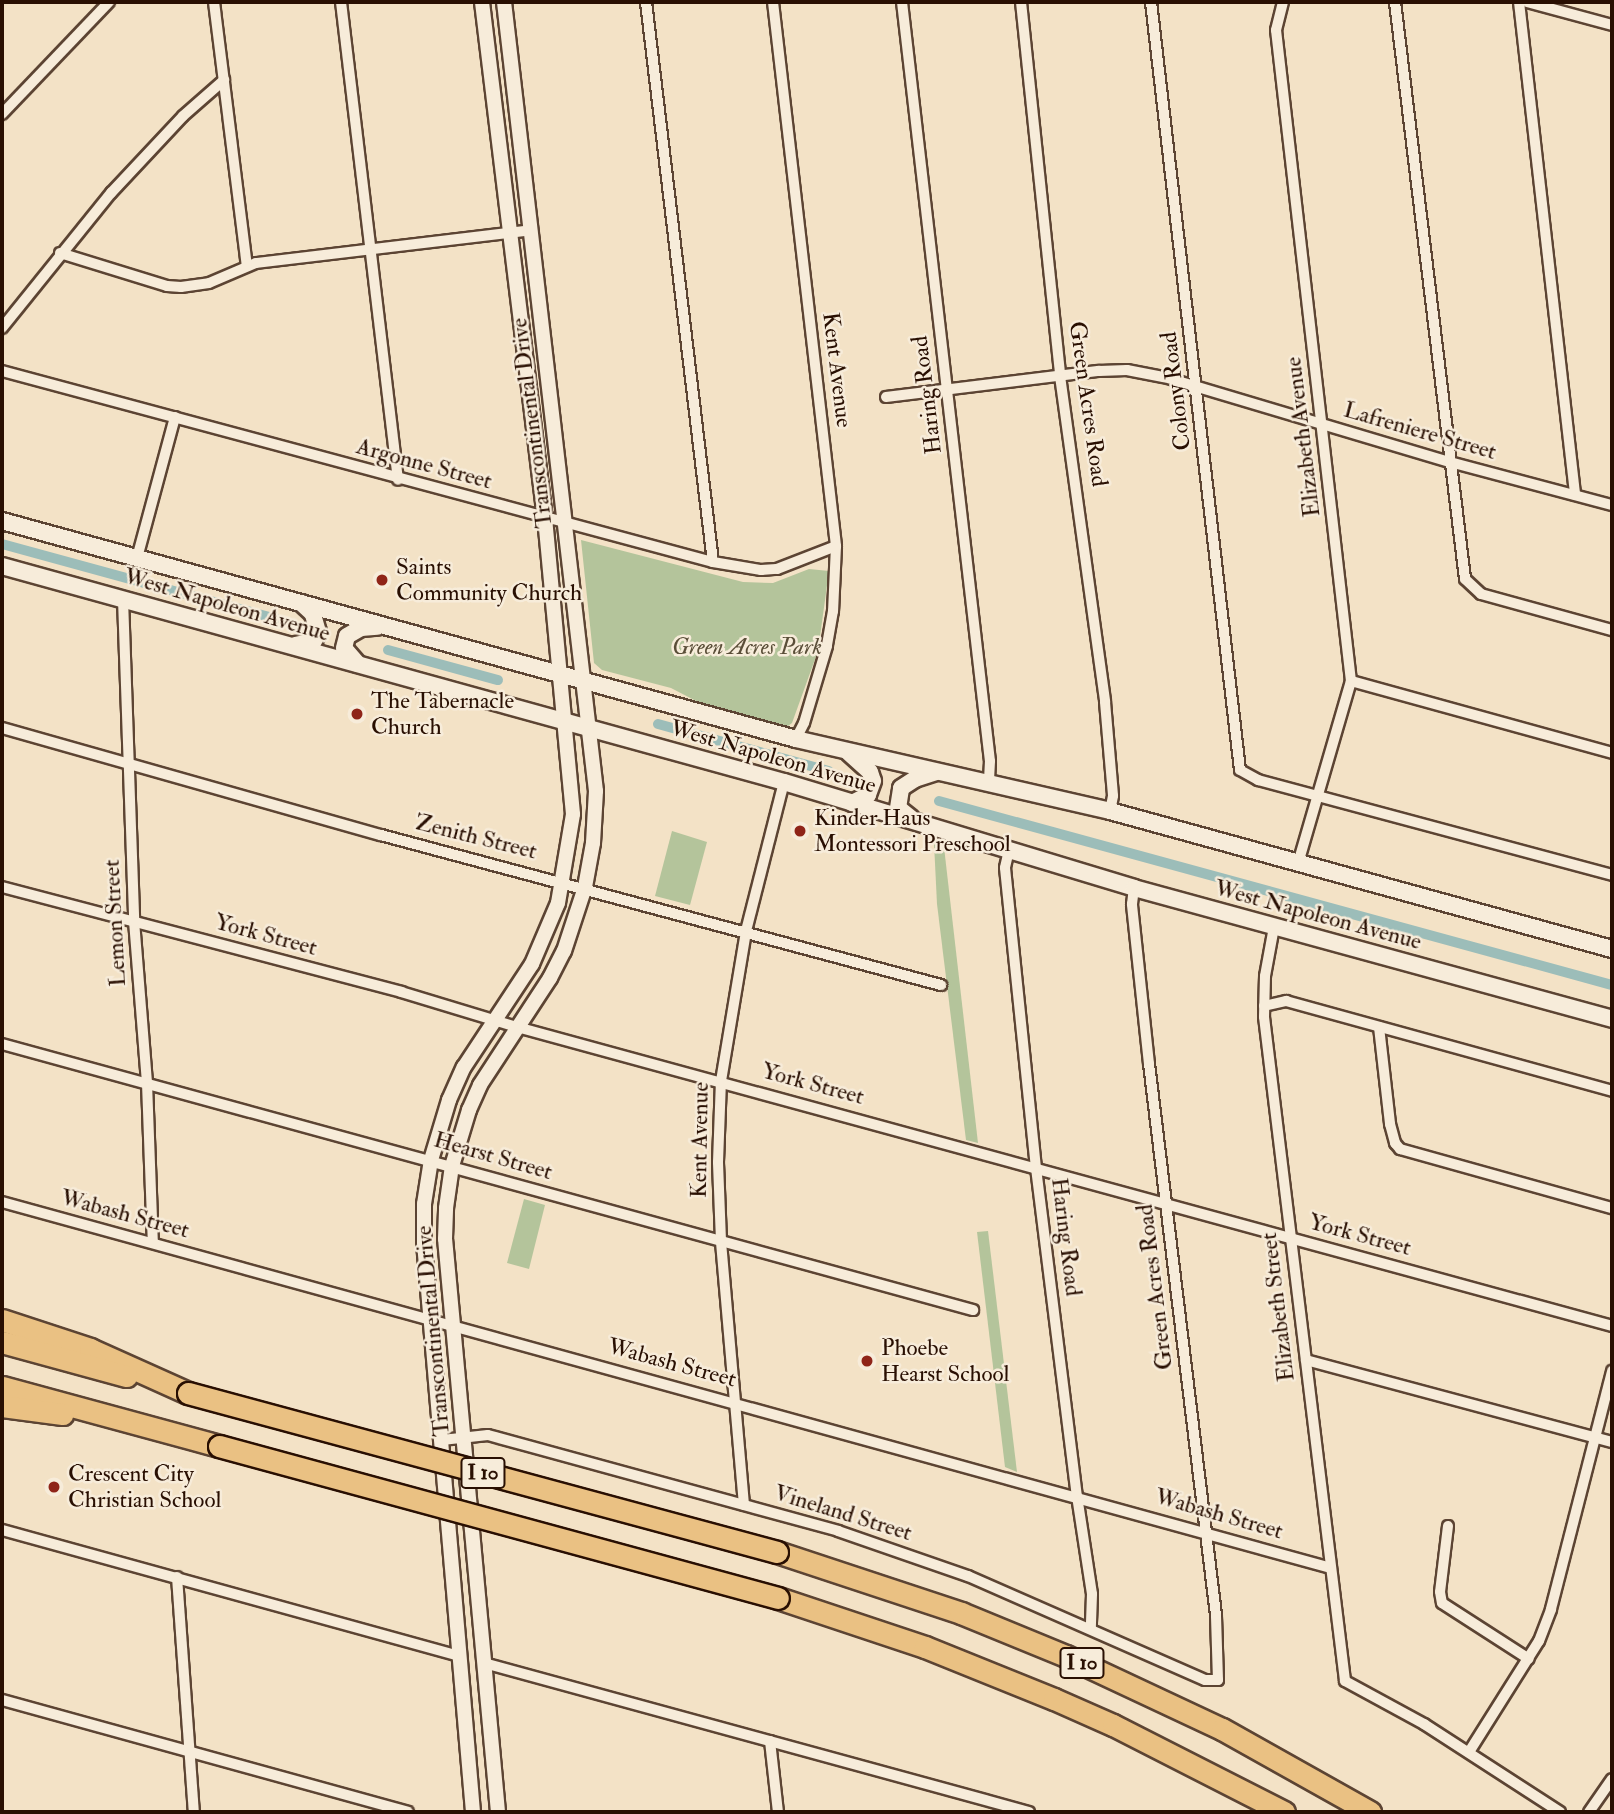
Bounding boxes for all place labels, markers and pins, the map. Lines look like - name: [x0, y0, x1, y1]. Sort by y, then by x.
- place label: Saints Community Church: [396, 553, 582, 607]
- marker: Saints Community Church: [374, 572, 390, 588]
- place label: The Tabernacle Church: [371, 687, 514, 741]
- marker: The Tabernacle Church: [349, 706, 365, 722]
- place label: Kinder Haus Montessori Preschool: [814, 804, 1011, 858]
- marker: Kinder Haus Montessori Preschool: [792, 823, 808, 839]
- place label: Phoebe Hearst School: [881, 1334, 1009, 1388]
- marker: Phoebe Hearst School: [859, 1353, 875, 1369]
- place label: Crescent City Christian School: [68, 1460, 221, 1514]
- marker: Crescent City Christian School: [46, 1479, 62, 1495]

